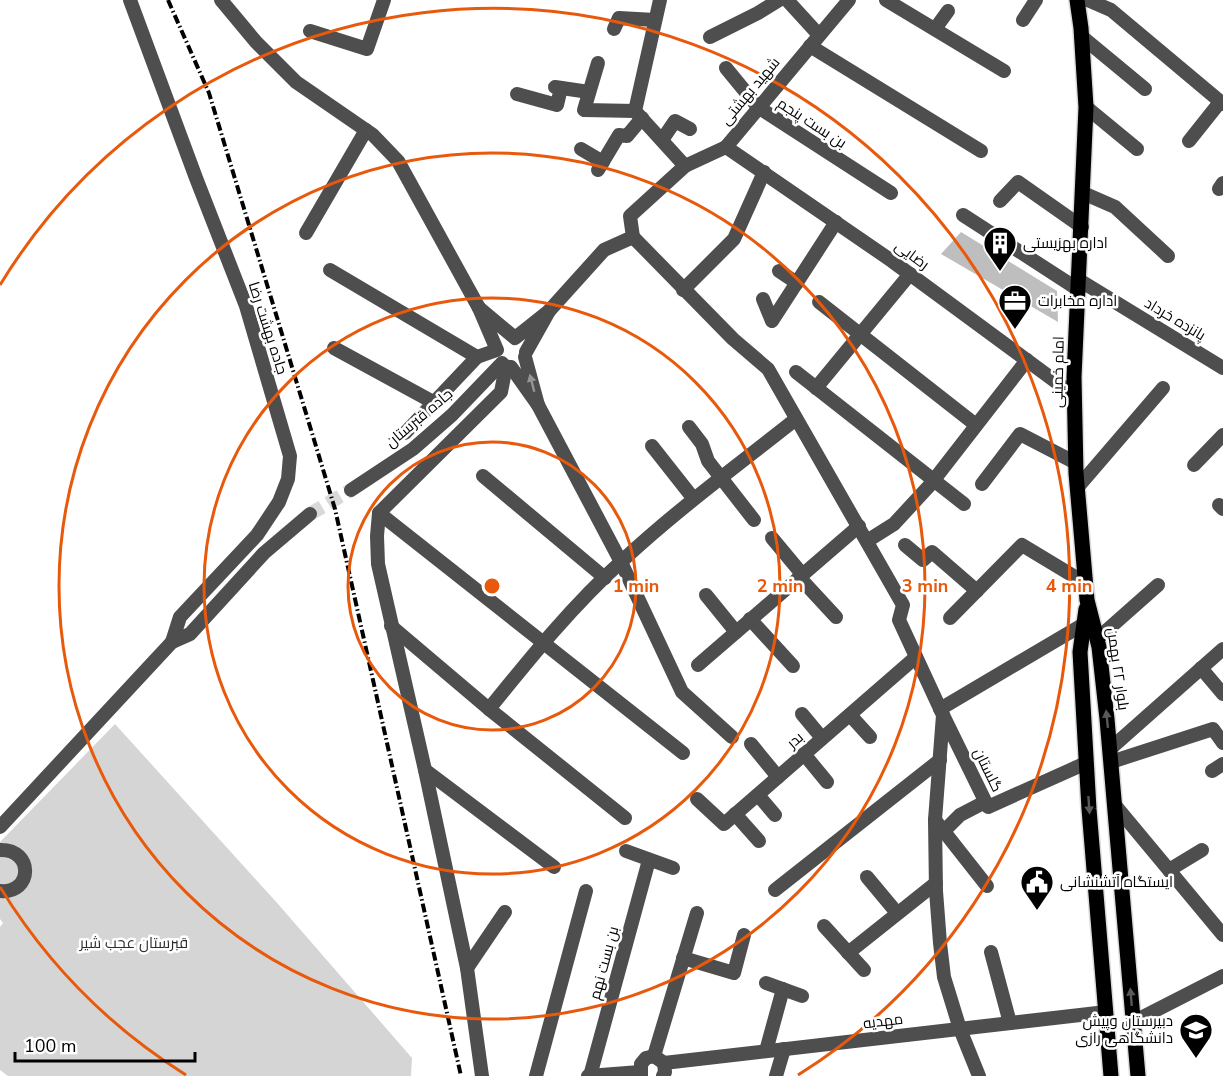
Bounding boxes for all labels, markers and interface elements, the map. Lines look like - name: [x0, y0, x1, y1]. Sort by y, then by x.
- street label: شهید بهشتی: [716, 53, 784, 129]
- street label: بن بست پنجم: [774, 93, 850, 153]
- building icon: اداره بهزیستی: [982, 225, 1018, 272]
- place label: اداره بهزیستی: [1023, 233, 1108, 253]
- street label: رضایی: [891, 236, 933, 274]
- street label: جاده بهشت رضا: [244, 279, 292, 377]
- office icon: اداره مخابرات: [997, 283, 1033, 330]
- place label: اداره مخابرات: [1038, 291, 1117, 311]
- street label: پانزده خرداد: [1141, 293, 1209, 345]
- street label: امام خمینی: [1047, 336, 1069, 408]
- one-way arrow: [527, 374, 537, 392]
- street label: جاده قبرستان: [381, 384, 457, 452]
- text: 1 min: [613, 574, 659, 598]
- text: 2 min: [757, 574, 803, 598]
- text: 3 min: [902, 574, 948, 598]
- text: 4 min: [1046, 574, 1092, 598]
- centre of rings: [482, 576, 502, 596]
- street label: بلوار ۲۲ بهمن: [1102, 626, 1134, 712]
- one-way arrow: [1102, 709, 1112, 728]
- street label: بدر: [782, 727, 808, 753]
- street label: گلستان: [969, 745, 1007, 795]
- one-way arrow: [1084, 795, 1093, 814]
- public building icon: ایستگاه آتشنشانی: [1019, 864, 1055, 911]
- place label: ایستگاه آتشنشانی: [1060, 872, 1173, 892]
- street label: بن بست نهم: [585, 924, 623, 1002]
- park label: قبرستان عجب شیر: [79, 933, 188, 953]
- one-way arrow: [1126, 987, 1136, 1006]
- street label: مهدیه: [862, 1009, 904, 1033]
- place label: دبیرستان وپیش دانشگاهی رازی: [1075, 1011, 1173, 1048]
- school or university icon: دبیرستان وپیش دانشگاهی رازی: [1178, 1012, 1214, 1059]
- scale bar: [15, 1025, 195, 1063]
- text: 100 m: [24, 1034, 76, 1058]

